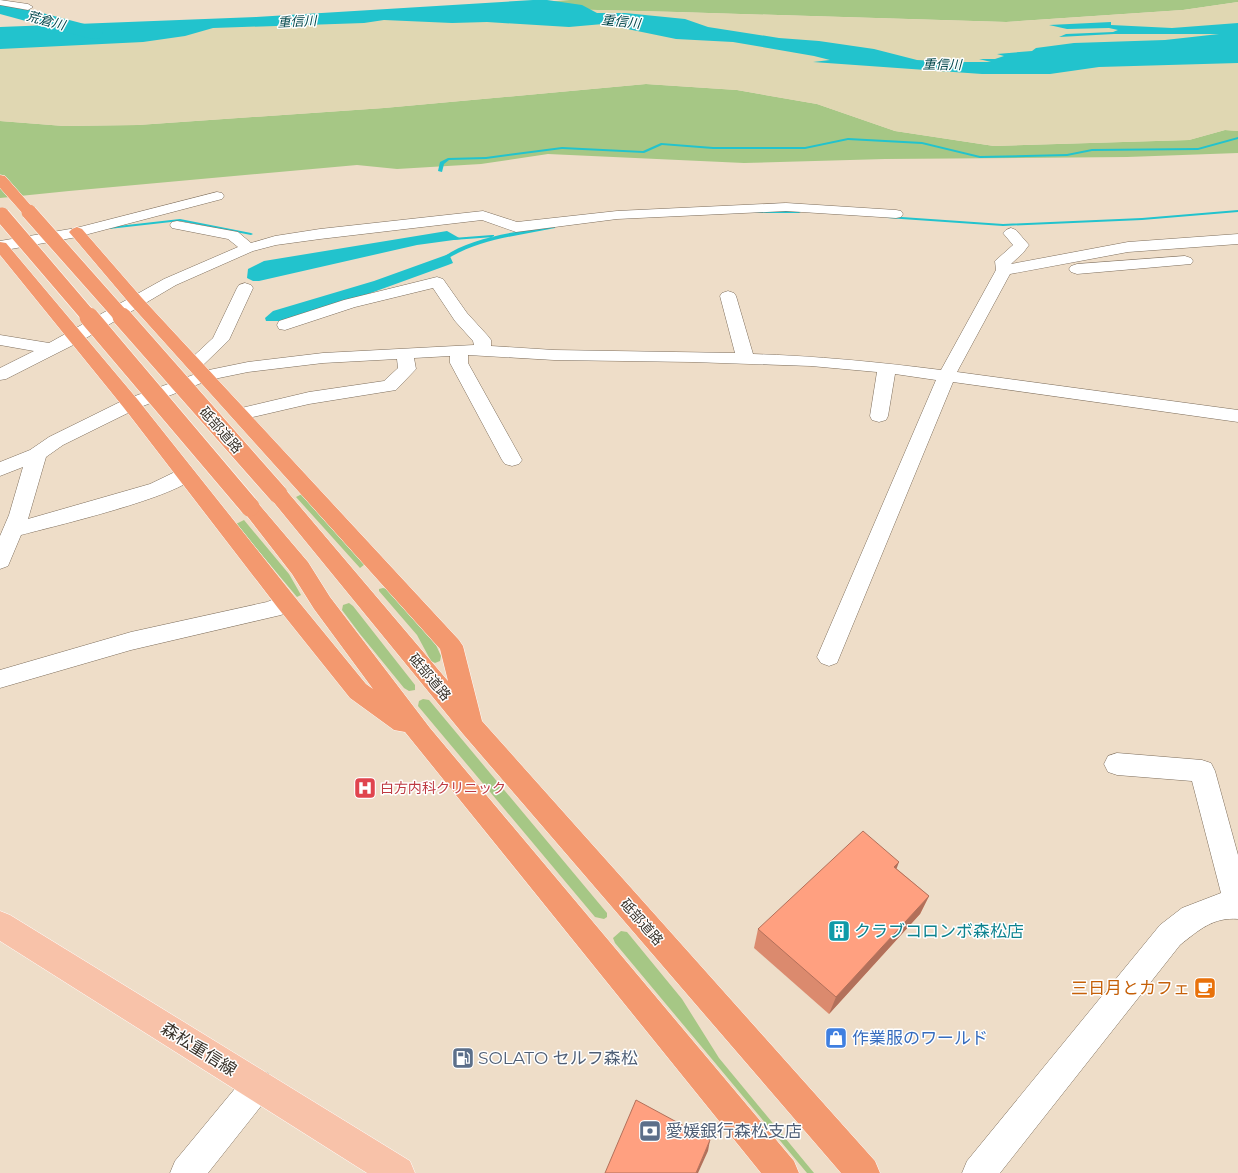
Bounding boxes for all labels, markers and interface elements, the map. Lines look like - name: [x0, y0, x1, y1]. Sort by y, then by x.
- water label: 荒倉川: [25, 7, 69, 33]
- water label: 重信川: [601, 11, 643, 31]
- water label: 重信川: [277, 12, 319, 30]
- water label: 重信川: [922, 56, 964, 72]
- street label: 砥部道路: [196, 403, 246, 457]
- street label: 砥部道路: [405, 650, 455, 704]
- hospital icon: 白方内科クリニック: [352, 775, 378, 801]
- place label: 白方内科クリニック: [380, 779, 506, 797]
- street label: 砥部道路: [617, 895, 667, 949]
- building icon: クラブコロンボ森松店: [826, 918, 852, 944]
- place label: クラブコロンボ森松店: [854, 921, 1024, 941]
- cafe icon: 三日月とカフェ: [1192, 975, 1218, 1001]
- place label: 三日月とカフェ: [1071, 978, 1190, 998]
- street label: 森松重信線: [158, 1018, 240, 1080]
- shop icon: 作業服のワールド: [823, 1025, 849, 1051]
- place label: 作業服のワールド: [852, 1028, 988, 1048]
- fuel station icon: SOLATO セルフ森松: [450, 1045, 476, 1071]
- place label: SOLATO セルフ森松: [478, 1048, 638, 1068]
- bank icon: 愛媛銀行森松支店: [637, 1118, 663, 1144]
- place label: 愛媛銀行森松支店: [666, 1121, 802, 1141]

